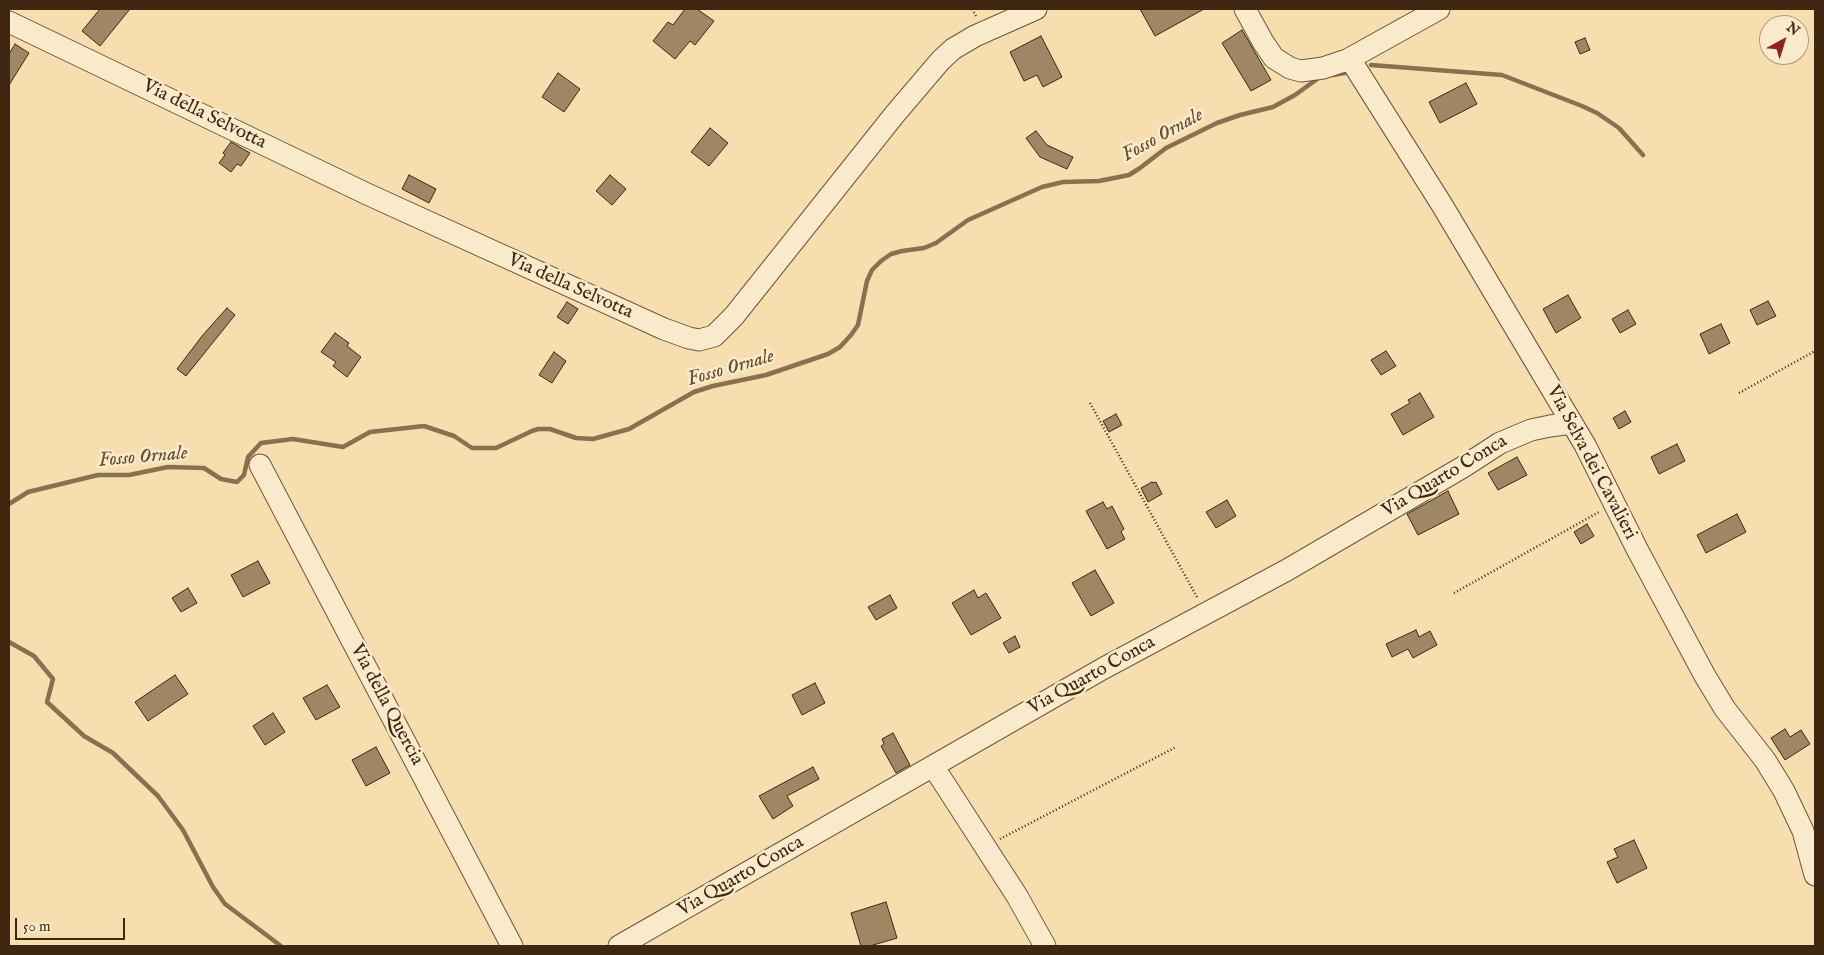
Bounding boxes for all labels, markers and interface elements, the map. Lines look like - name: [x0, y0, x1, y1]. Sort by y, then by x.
- north arrow: [1759, 15, 1809, 65]
- text: N: [1782, 18, 1803, 40]
- street label: Via della Selvotta: [138, 75, 270, 155]
- water label: Fosso Ornale: [1118, 104, 1208, 168]
- street label: Via della Selvotta: [504, 249, 636, 325]
- water label: Fosso Ornale: [685, 345, 777, 393]
- street label: Via Selva dei Cavalieri: [1541, 382, 1641, 544]
- street label: Via Quarto Conca: [1378, 431, 1512, 523]
- water label: Fosso Ornale: [98, 442, 188, 474]
- street label: Via Quarto Conca: [1025, 632, 1159, 720]
- street label: Via della Quercia: [344, 640, 428, 770]
- street label: Via Quarto Conca: [674, 832, 808, 922]
- scale bar: [18, 908, 128, 940]
- text: 50 m: [23, 917, 51, 936]

